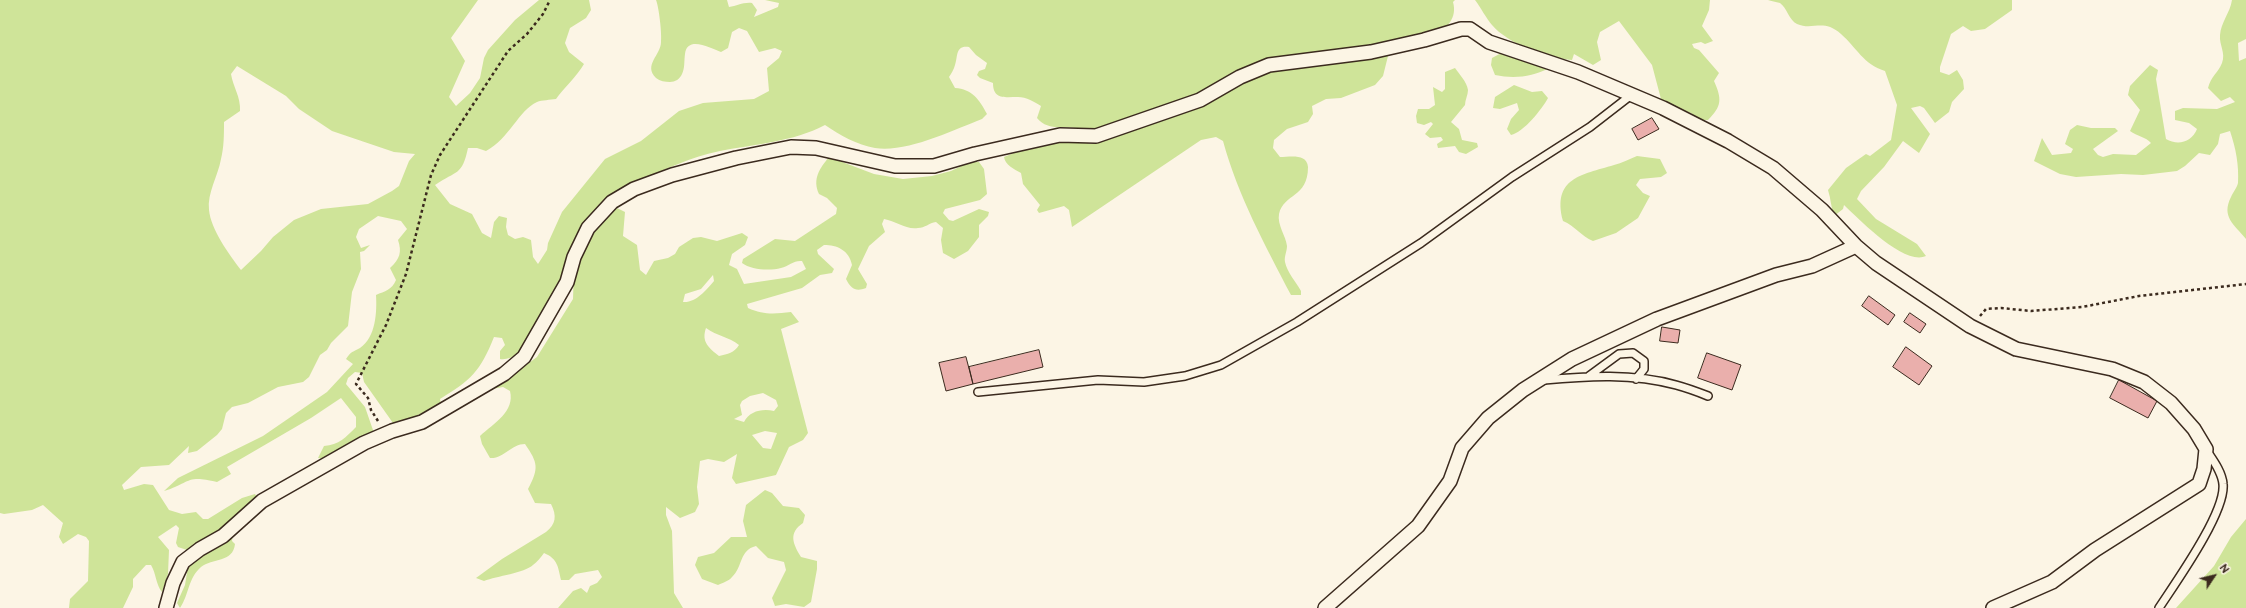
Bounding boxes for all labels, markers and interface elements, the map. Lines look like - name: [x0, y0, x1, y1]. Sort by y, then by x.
- north arrow: [2194, 556, 2234, 596]
- text: N: [2217, 562, 2232, 576]

